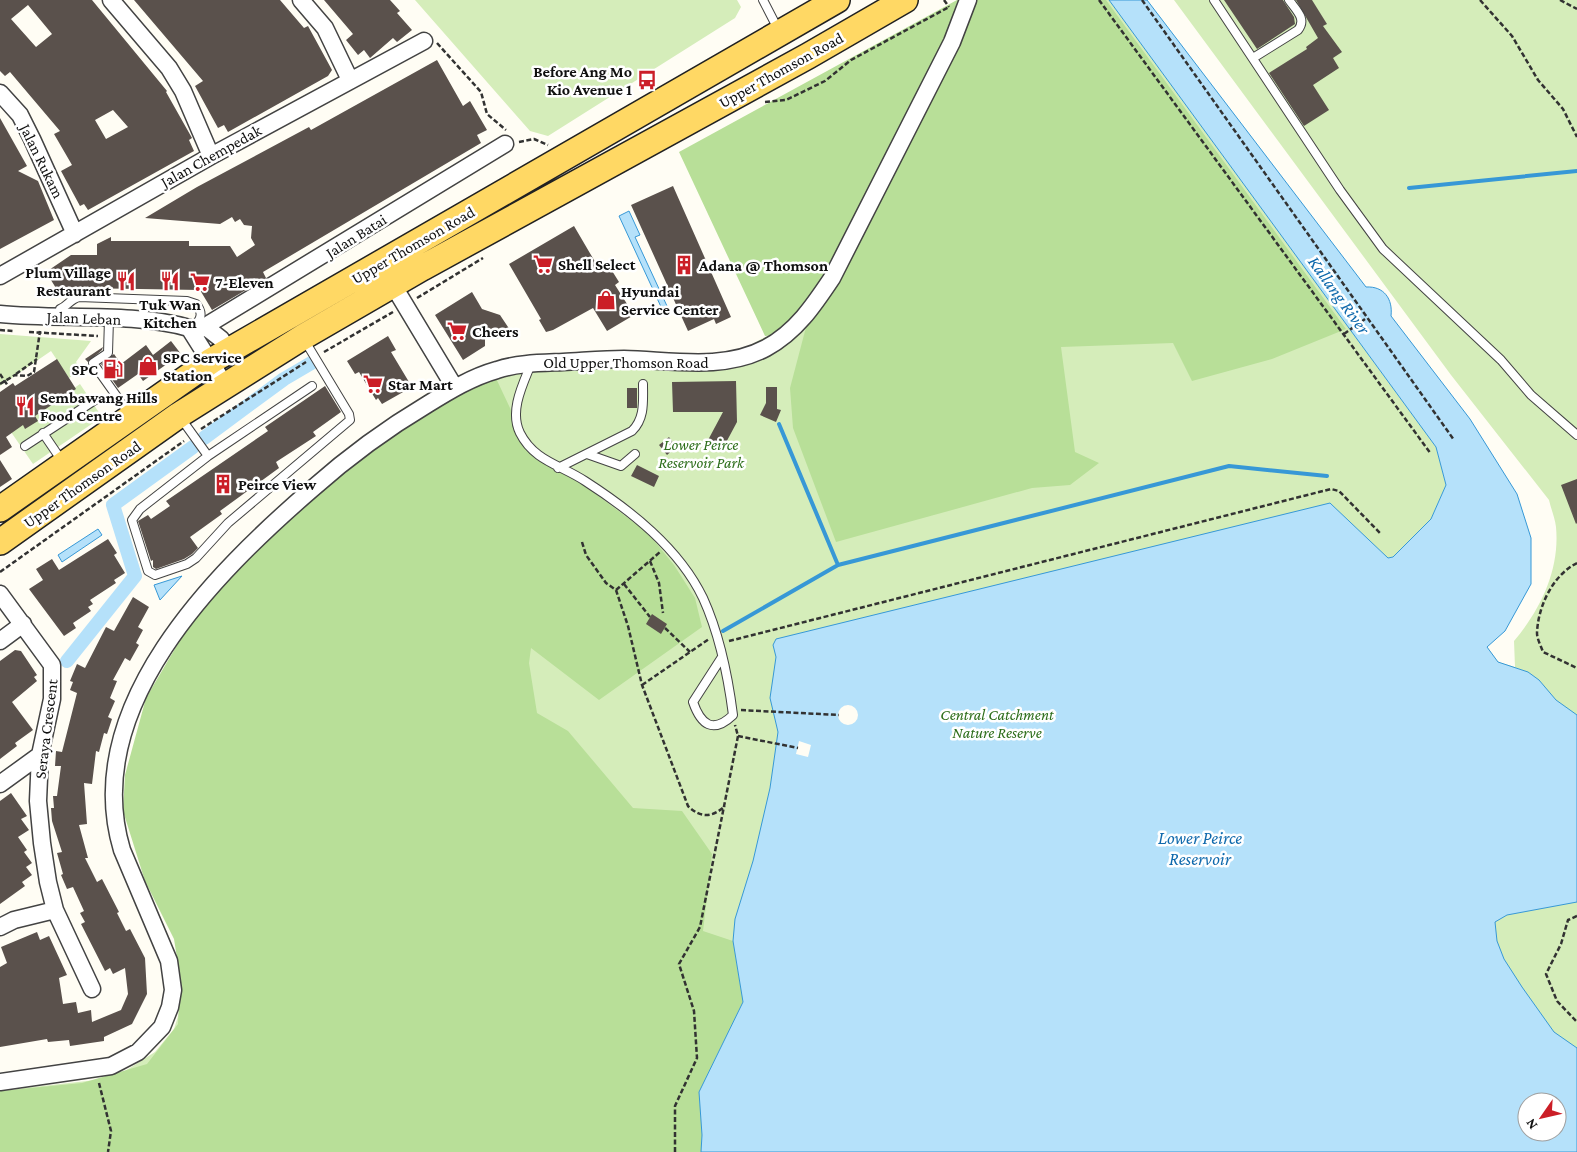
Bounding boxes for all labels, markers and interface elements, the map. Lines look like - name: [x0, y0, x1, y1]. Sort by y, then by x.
- street label: Upper Thomson Road: [716, 29, 847, 112]
- place label: Before Ang Mo Kio Avenue 1: [533, 63, 632, 98]
- bus stop icon: Before Ang Mo Kio Avenue 1: [636, 69, 658, 91]
- street label: Jalan Rukam: [15, 119, 67, 201]
- street label: Jalan Chempedak: [156, 121, 265, 192]
- street label: Upper Thomson Road: [348, 203, 479, 288]
- street label: Jalan Batai: [321, 211, 390, 263]
- water label: Kallang River: [1304, 252, 1374, 339]
- supermarket icon: Shell Select: [532, 253, 554, 275]
- building icon: Adana @ Thomson: [673, 254, 695, 276]
- place label: Shell Select: [558, 256, 636, 273]
- place label: Adana @ Thomson: [698, 257, 828, 274]
- place label: Plum Village Restaurant: [25, 264, 112, 299]
- restaurant icon: Plum Village Restaurant: [115, 270, 137, 292]
- restaurant icon: Tuk Wan Kitchen: [159, 270, 181, 292]
- supermarket icon: 7-Eleven: [189, 271, 211, 293]
- place label: 7-Eleven: [215, 274, 274, 291]
- place label: Hyundai Service Center: [621, 283, 719, 318]
- shop icon: Hyundai Service Center: [595, 289, 617, 311]
- place label: Tuk Wan Kitchen: [139, 296, 201, 331]
- street label: Jalan Leban: [44, 308, 122, 329]
- supermarket icon: Cheers: [446, 320, 468, 342]
- place label: Cheers: [472, 323, 519, 340]
- place label: SPC Service Station: [163, 349, 242, 384]
- street label: Old Upper Thomson Road: [543, 354, 709, 372]
- shop icon: SPC Service Station: [137, 355, 159, 377]
- fuel station icon: SPC: [102, 358, 124, 380]
- place label: SPC: [71, 361, 98, 378]
- supermarket icon: Star Mart: [362, 373, 384, 395]
- place label: Star Mart: [388, 376, 453, 393]
- place label: Sembawang Hills Food Centre: [40, 389, 158, 424]
- restaurant icon: Sembawang Hills Food Centre: [14, 395, 36, 417]
- park label: Lower Peirce Reservoir Park: [658, 436, 745, 471]
- street label: Upper Thomson Road: [20, 437, 145, 532]
- building icon: Peirce View: [212, 473, 234, 495]
- place label: Peirce View: [238, 476, 316, 493]
- street label: Seraya Crescent: [31, 677, 62, 780]
- park label: Central Catchment Nature Reserve: [940, 706, 1054, 741]
- water label: Lower Peirce Reservoir: [1158, 828, 1242, 869]
- north arrow: [1517, 1092, 1567, 1142]
- text: N: [1522, 1115, 1541, 1133]

